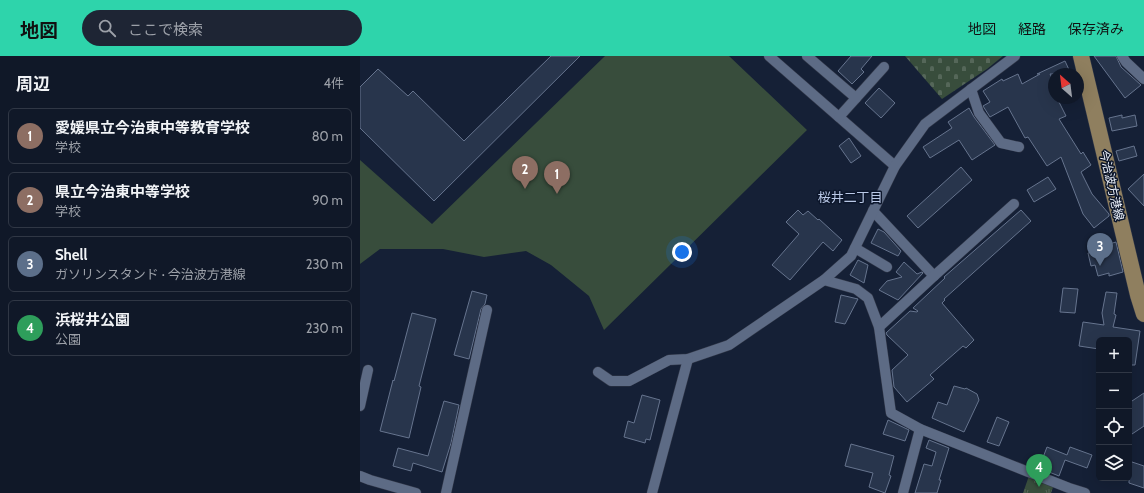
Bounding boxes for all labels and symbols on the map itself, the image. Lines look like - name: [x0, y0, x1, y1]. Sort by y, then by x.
- north arrow: [1048, 68, 1084, 104]
- street label: 今治波方港線: [1097, 148, 1127, 222]
- pin: 2: [512, 156, 538, 189]
- pin: 1: [544, 161, 570, 194]
- district label: 桜井二丁目: [817, 189, 883, 205]
- pin: 3: [1087, 233, 1113, 266]
- your location: [672, 242, 692, 262]
- pin: 4: [1026, 454, 1052, 487]

